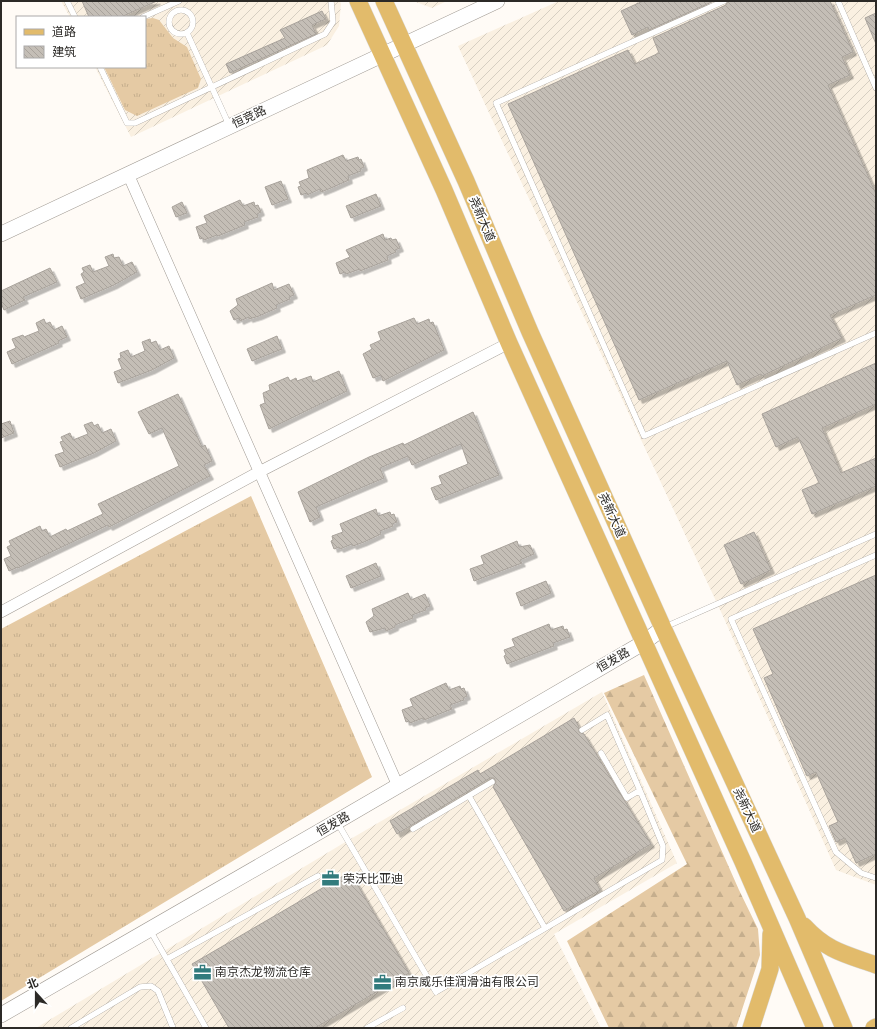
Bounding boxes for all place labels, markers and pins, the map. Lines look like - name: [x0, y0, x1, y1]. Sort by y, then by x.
- office icon: 荣沃比亚迪: [320, 869, 340, 889]
- place label: 荣沃比亚迪: [343, 870, 403, 888]
- office icon: 南京杰龙物流仓库: [192, 962, 212, 982]
- place label: 南京杰龙物流仓库: [215, 963, 311, 981]
- office icon: 南京威乐佳润滑油有限公司: [372, 972, 392, 992]
- place label: 南京威乐佳润滑油有限公司: [395, 973, 539, 991]

